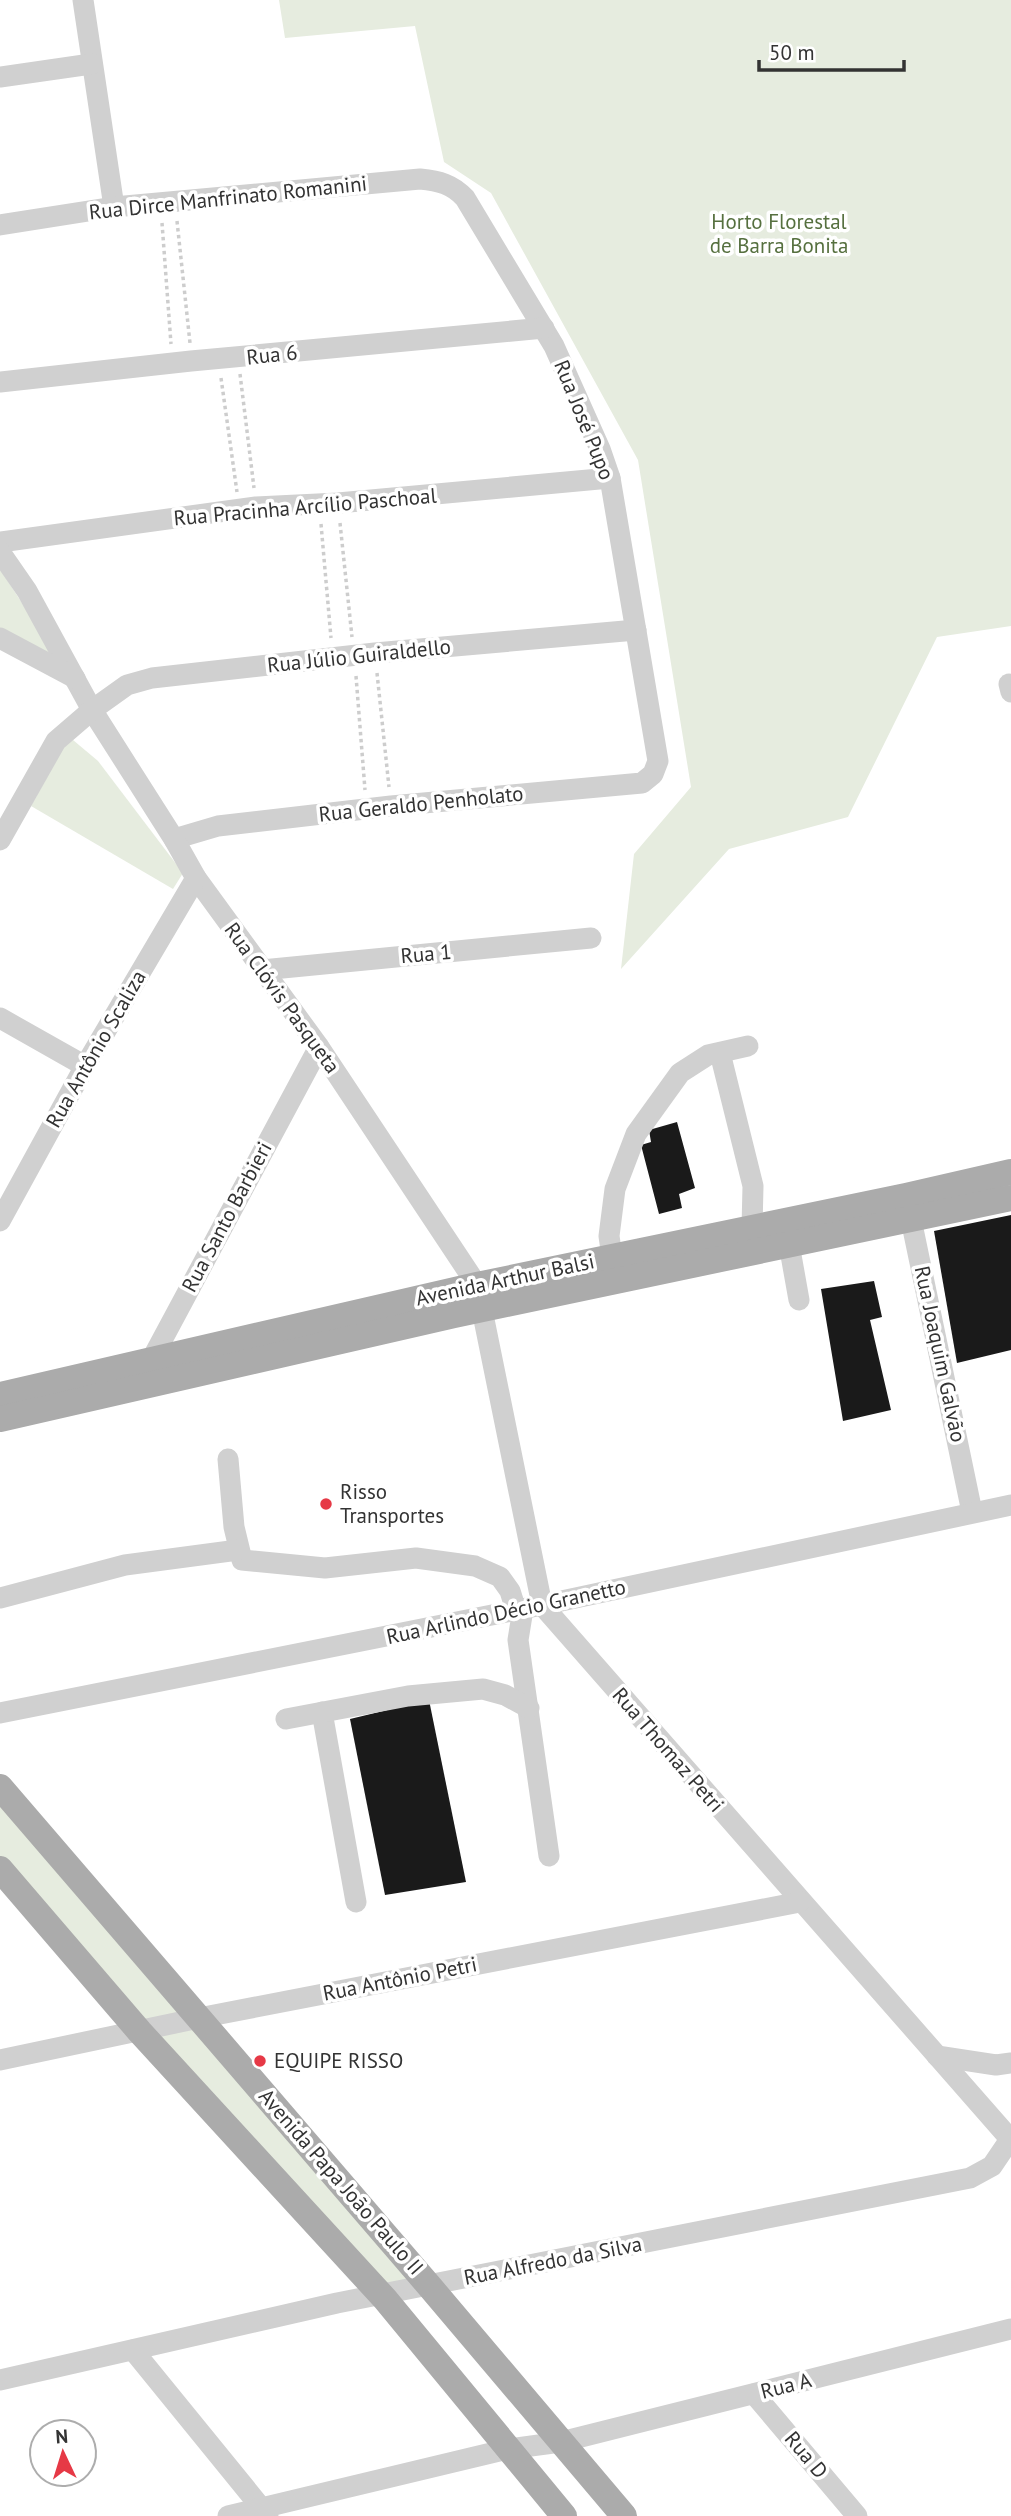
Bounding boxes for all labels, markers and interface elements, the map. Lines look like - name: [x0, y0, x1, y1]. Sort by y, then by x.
- scale bar: [759, 28, 904, 72]
- text: 50 m: [769, 39, 815, 66]
- street label: Rua Dirce Manfrinato Romanini: [88, 169, 368, 226]
- park label: Horto Florestal de Barra Bonita: [710, 208, 848, 259]
- street label: Rua 6: [245, 338, 299, 371]
- street label: Rua José Pupo: [548, 356, 621, 484]
- street label: Rua Pracinha Arcílio Paschoal: [172, 482, 438, 531]
- street label: Rua Júlio Guiraldello: [266, 632, 452, 679]
- street label: Rua Geraldo Penholato: [317, 779, 525, 828]
- street label: Rua Clóvis Pasqueta: [219, 917, 346, 1078]
- street label: Rua 1: [399, 938, 453, 969]
- street label: Rua Antônio Scaliza: [40, 965, 152, 1132]
- street label: Rua Santo Barbieri: [176, 1137, 278, 1297]
- street label: Avenida Arthur Balsi: [413, 1247, 597, 1312]
- street label: Rua Joaquim Galvão: [909, 1263, 972, 1444]
- place label: Risso Transportes: [340, 1478, 444, 1529]
- marker: Risso Transportes: [318, 1496, 334, 1512]
- street label: Rua Arlindo Décio Granetto: [384, 1573, 628, 1650]
- street label: Rua Thomaz Petri: [607, 1682, 730, 1818]
- street label: Rua Antônio Petri: [321, 1950, 479, 2007]
- place label: EQUIPE RISSO: [274, 2047, 403, 2074]
- marker: EQUIPE RISSO: [252, 2053, 268, 2069]
- street label: Avenida Papa João Paulo II: [253, 2083, 430, 2280]
- street label: Rua Alfredo da Silva: [462, 2230, 644, 2291]
- street label: Rua A: [758, 2366, 815, 2405]
- north arrow: [28, 2418, 98, 2488]
- text: N: [55, 2424, 69, 2448]
- street label: Rua D: [779, 2426, 834, 2484]

